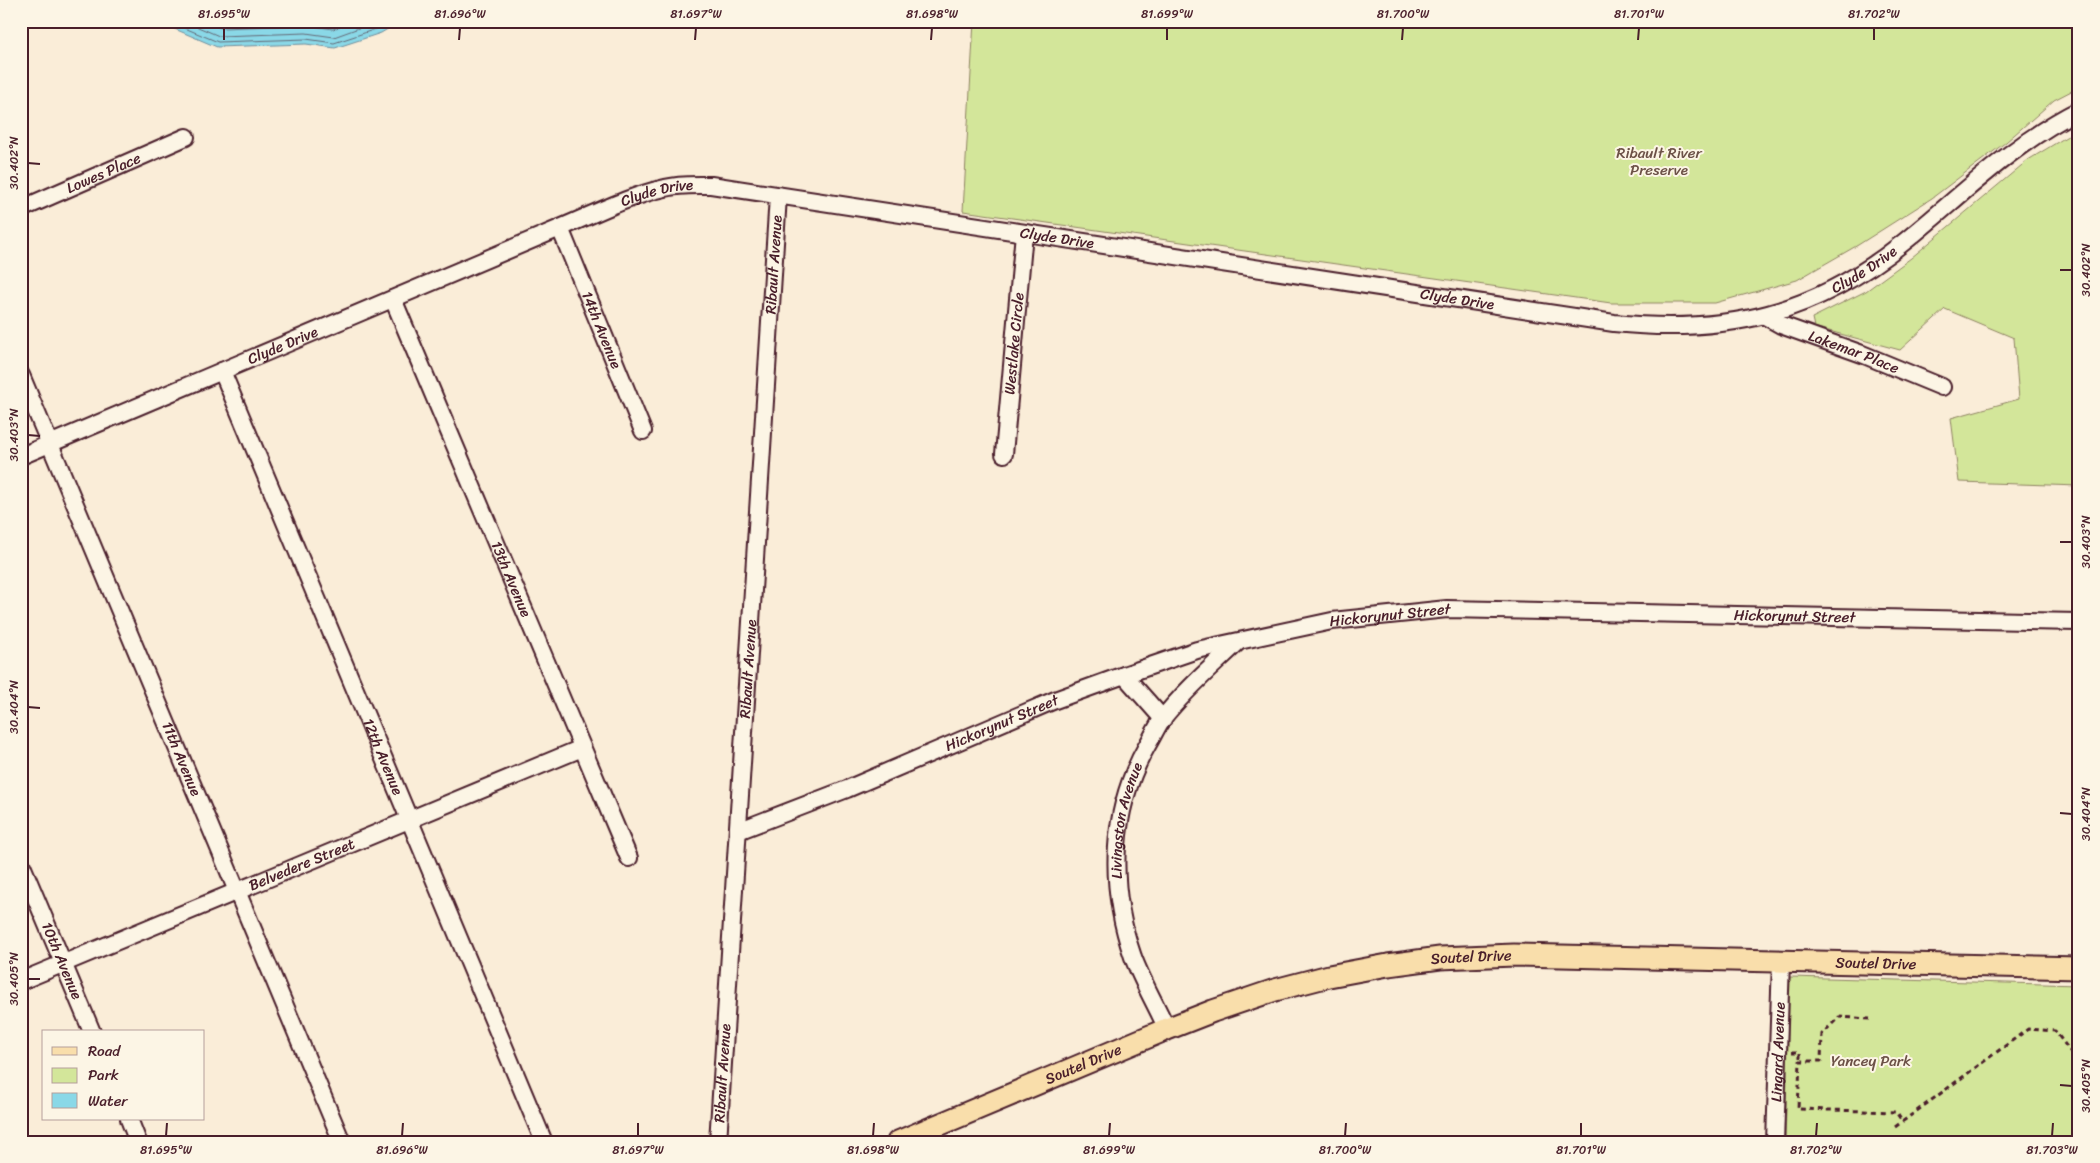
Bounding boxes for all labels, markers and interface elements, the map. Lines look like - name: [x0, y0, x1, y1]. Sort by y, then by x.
- text: 81.695°W: [198, 3, 251, 25]
- text: 81.696°W: [434, 3, 486, 25]
- text: 81.697°W: [670, 3, 722, 25]
- text: 81.698°W: [906, 3, 959, 25]
- text: 81.699°W: [1141, 3, 1194, 25]
- text: 81.700°W: [1377, 3, 1430, 25]
- text: 81.701°W: [1614, 3, 1665, 25]
- text: 81.702°W: [1848, 3, 1901, 25]
- text: 30.402°N: [3, 136, 25, 190]
- park label: Ribault River Preserve: [1616, 140, 1703, 183]
- street label: Lowes Place: [62, 145, 145, 201]
- street label: Clyde Drive: [617, 172, 693, 214]
- street label: Ribault Avenue: [758, 214, 790, 315]
- street label: Clyde Drive: [1018, 219, 1096, 256]
- street label: Clyde Drive: [1826, 239, 1903, 301]
- text: 30.402°N: [2075, 243, 2097, 297]
- street label: Clyde Drive: [1419, 281, 1496, 318]
- street label: 14th Avenue: [574, 287, 629, 373]
- street label: Westlake Circle: [996, 291, 1032, 396]
- street label: Clyde Drive: [243, 319, 322, 372]
- street label: Lakemar Place: [1805, 323, 1904, 381]
- text: 30.403°N: [3, 408, 25, 461]
- text: 30.403°N: [2075, 515, 2097, 568]
- street label: 13th Avenue: [484, 537, 539, 621]
- street label: Hickorynut Street: [1328, 596, 1452, 634]
- street label: Hickorynut Street: [1734, 602, 1857, 630]
- street label: Ribault Avenue: [732, 619, 764, 719]
- text: 30.404°N: [3, 679, 25, 734]
- street label: Hickorynut Street: [941, 687, 1063, 759]
- street label: 12th Avenue: [355, 714, 411, 799]
- street label: 11th Avenue: [154, 717, 209, 800]
- street label: Livingston Avenue: [1103, 758, 1150, 880]
- text: 30.404°N: [2075, 786, 2097, 841]
- street label: Belvedere Street: [245, 831, 359, 898]
- street label: 10th Avenue: [34, 918, 90, 1004]
- street label: Soutel Drive: [1429, 942, 1512, 972]
- street label: Soutel Drive: [1835, 949, 1917, 977]
- text: 30.405°N: [3, 951, 25, 1006]
- street label: Lingard Avenue: [1763, 1001, 1793, 1103]
- street label: Ribault Avenue: [706, 1023, 738, 1123]
- legend: [42, 1030, 205, 1120]
- street label: Soutel Drive: [1041, 1036, 1126, 1092]
- text: Road: [88, 1038, 121, 1064]
- park label: Yancey Park: [1831, 1048, 1911, 1074]
- text: 30.405°N: [2075, 1058, 2097, 1113]
- text: Park: [88, 1062, 119, 1088]
- text: Water: [88, 1088, 128, 1114]
- text: 81.695°W: [140, 1139, 193, 1161]
- text: 81.696°W: [376, 1139, 428, 1161]
- text: 81.697°W: [612, 1139, 664, 1161]
- text: 81.698°W: [847, 1139, 900, 1161]
- text: 81.699°W: [1083, 1139, 1136, 1161]
- text: 81.700°W: [1319, 1139, 1372, 1161]
- text: 81.701°W: [1556, 1139, 1607, 1161]
- text: 81.702°W: [1790, 1139, 1843, 1161]
- text: 81.703°W: [2026, 1139, 2078, 1161]

